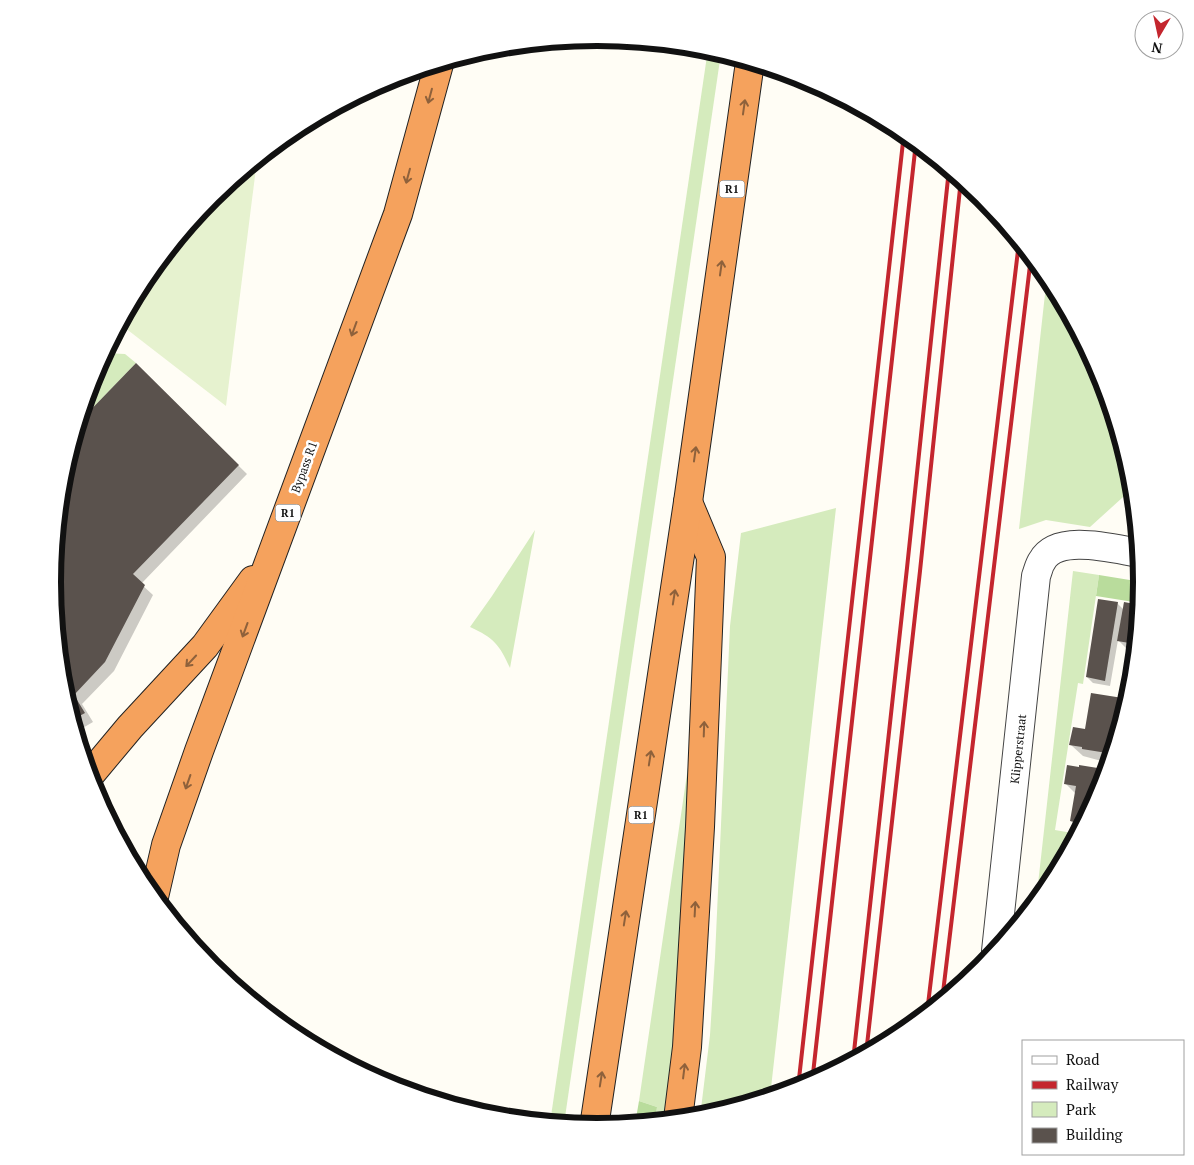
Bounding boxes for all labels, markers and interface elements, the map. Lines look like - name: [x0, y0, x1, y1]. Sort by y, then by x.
- north arrow: [1134, 10, 1184, 60]
- text: N: [1150, 38, 1164, 59]
- one-way arrow: [424, 88, 434, 104]
- one-way arrow: [739, 99, 749, 115]
- one-way arrow: [403, 167, 412, 183]
- road number: R1: [720, 180, 744, 198]
- one-way arrow: [717, 260, 727, 276]
- one-way arrow: [349, 321, 359, 336]
- street label: Bypass R1: [288, 439, 320, 495]
- one-way arrow: [690, 446, 700, 462]
- road number: R1: [276, 504, 300, 522]
- one-way arrow: [669, 589, 679, 605]
- one-way arrow: [239, 622, 249, 637]
- one-way arrow: [185, 655, 197, 668]
- street label: Klipperstraat: [1007, 713, 1029, 785]
- one-way arrow: [699, 721, 709, 738]
- one-way arrow: [645, 750, 655, 766]
- one-way arrow: [183, 774, 192, 789]
- road number: R1: [628, 806, 654, 824]
- one-way arrow: [691, 901, 700, 917]
- one-way arrow: [621, 911, 631, 927]
- legend: [1022, 1040, 1184, 1155]
- text: Road: [1066, 1049, 1099, 1069]
- one-way arrow: [679, 1063, 689, 1079]
- one-way arrow: [597, 1071, 607, 1087]
- text: Railway: [1066, 1074, 1119, 1094]
- text: Park: [1066, 1099, 1096, 1119]
- text: Building: [1066, 1124, 1124, 1144]

